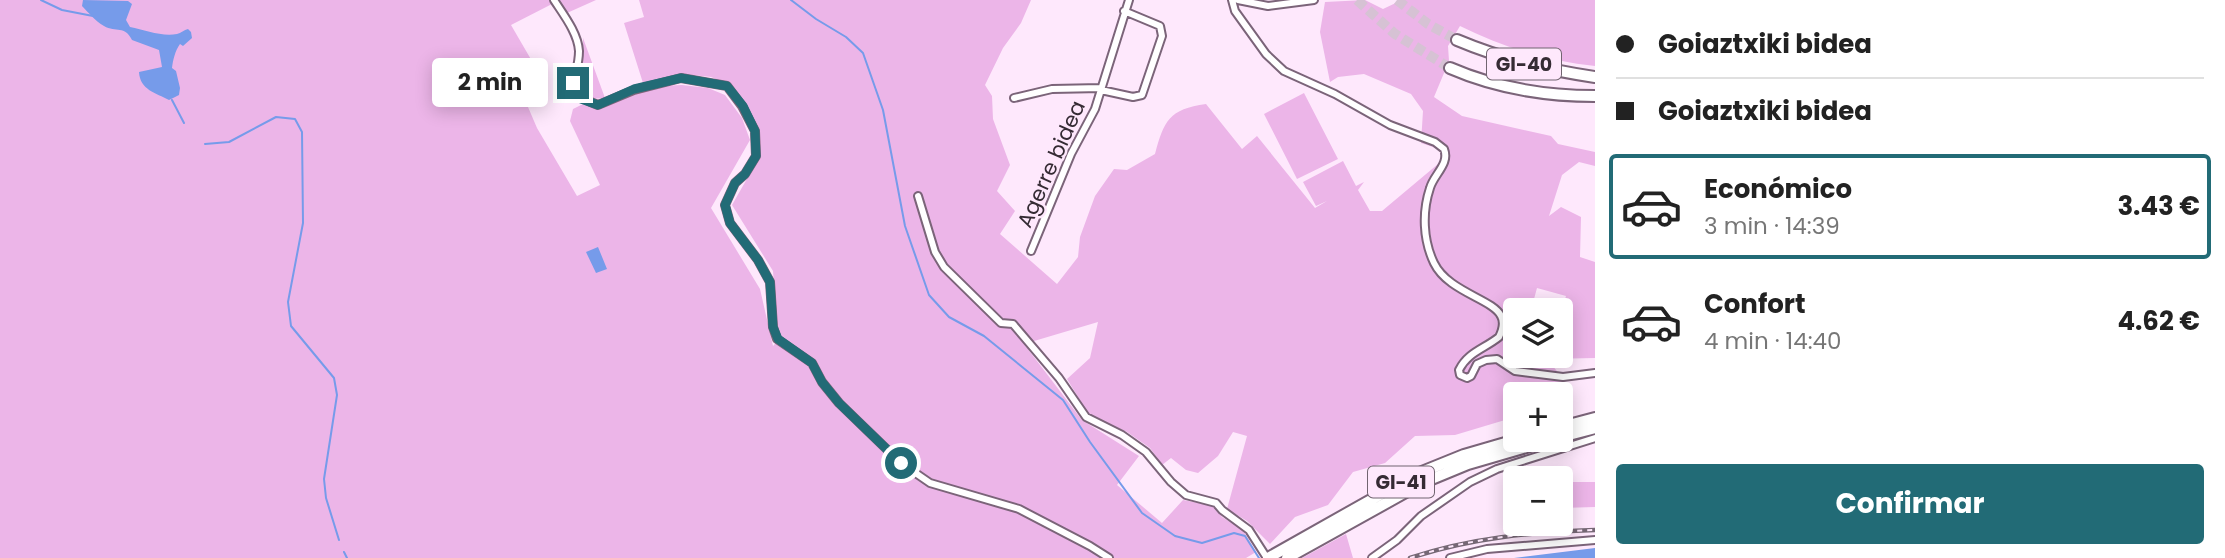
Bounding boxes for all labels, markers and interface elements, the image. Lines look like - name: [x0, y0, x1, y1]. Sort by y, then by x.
- text: Goiaztxiki bidea: [1658, 26, 1872, 62]
- road number: GI-40: [1487, 48, 1561, 80]
- callout: 2 min: [433, 58, 548, 108]
- text: 2 min: [458, 66, 522, 98]
- route end: [557, 67, 589, 99]
- text: Goiaztxiki bidea: [1658, 93, 1872, 129]
- street label: Agerre bidea: [1010, 96, 1092, 232]
- text: Económico: [1704, 171, 1852, 207]
- icon: car: [1620, 175, 1683, 238]
- text: 3.43 €: [2117, 188, 2200, 224]
- text: 3 min · 14:39: [1704, 210, 1840, 242]
- text: Confort: [1704, 286, 1806, 322]
- icon: car: [1620, 290, 1683, 353]
- map controls: [1503, 298, 1573, 536]
- button: layers: [1503, 298, 1573, 368]
- text: 4.62 €: [2117, 303, 2200, 339]
- text: 4 min · 14:40: [1704, 325, 1841, 357]
- button: +: [1503, 382, 1573, 452]
- route start: [885, 447, 917, 479]
- button: Confirmar: [1616, 464, 2204, 544]
- button: −: [1503, 466, 1573, 536]
- road number: GI-41: [1368, 467, 1434, 498]

